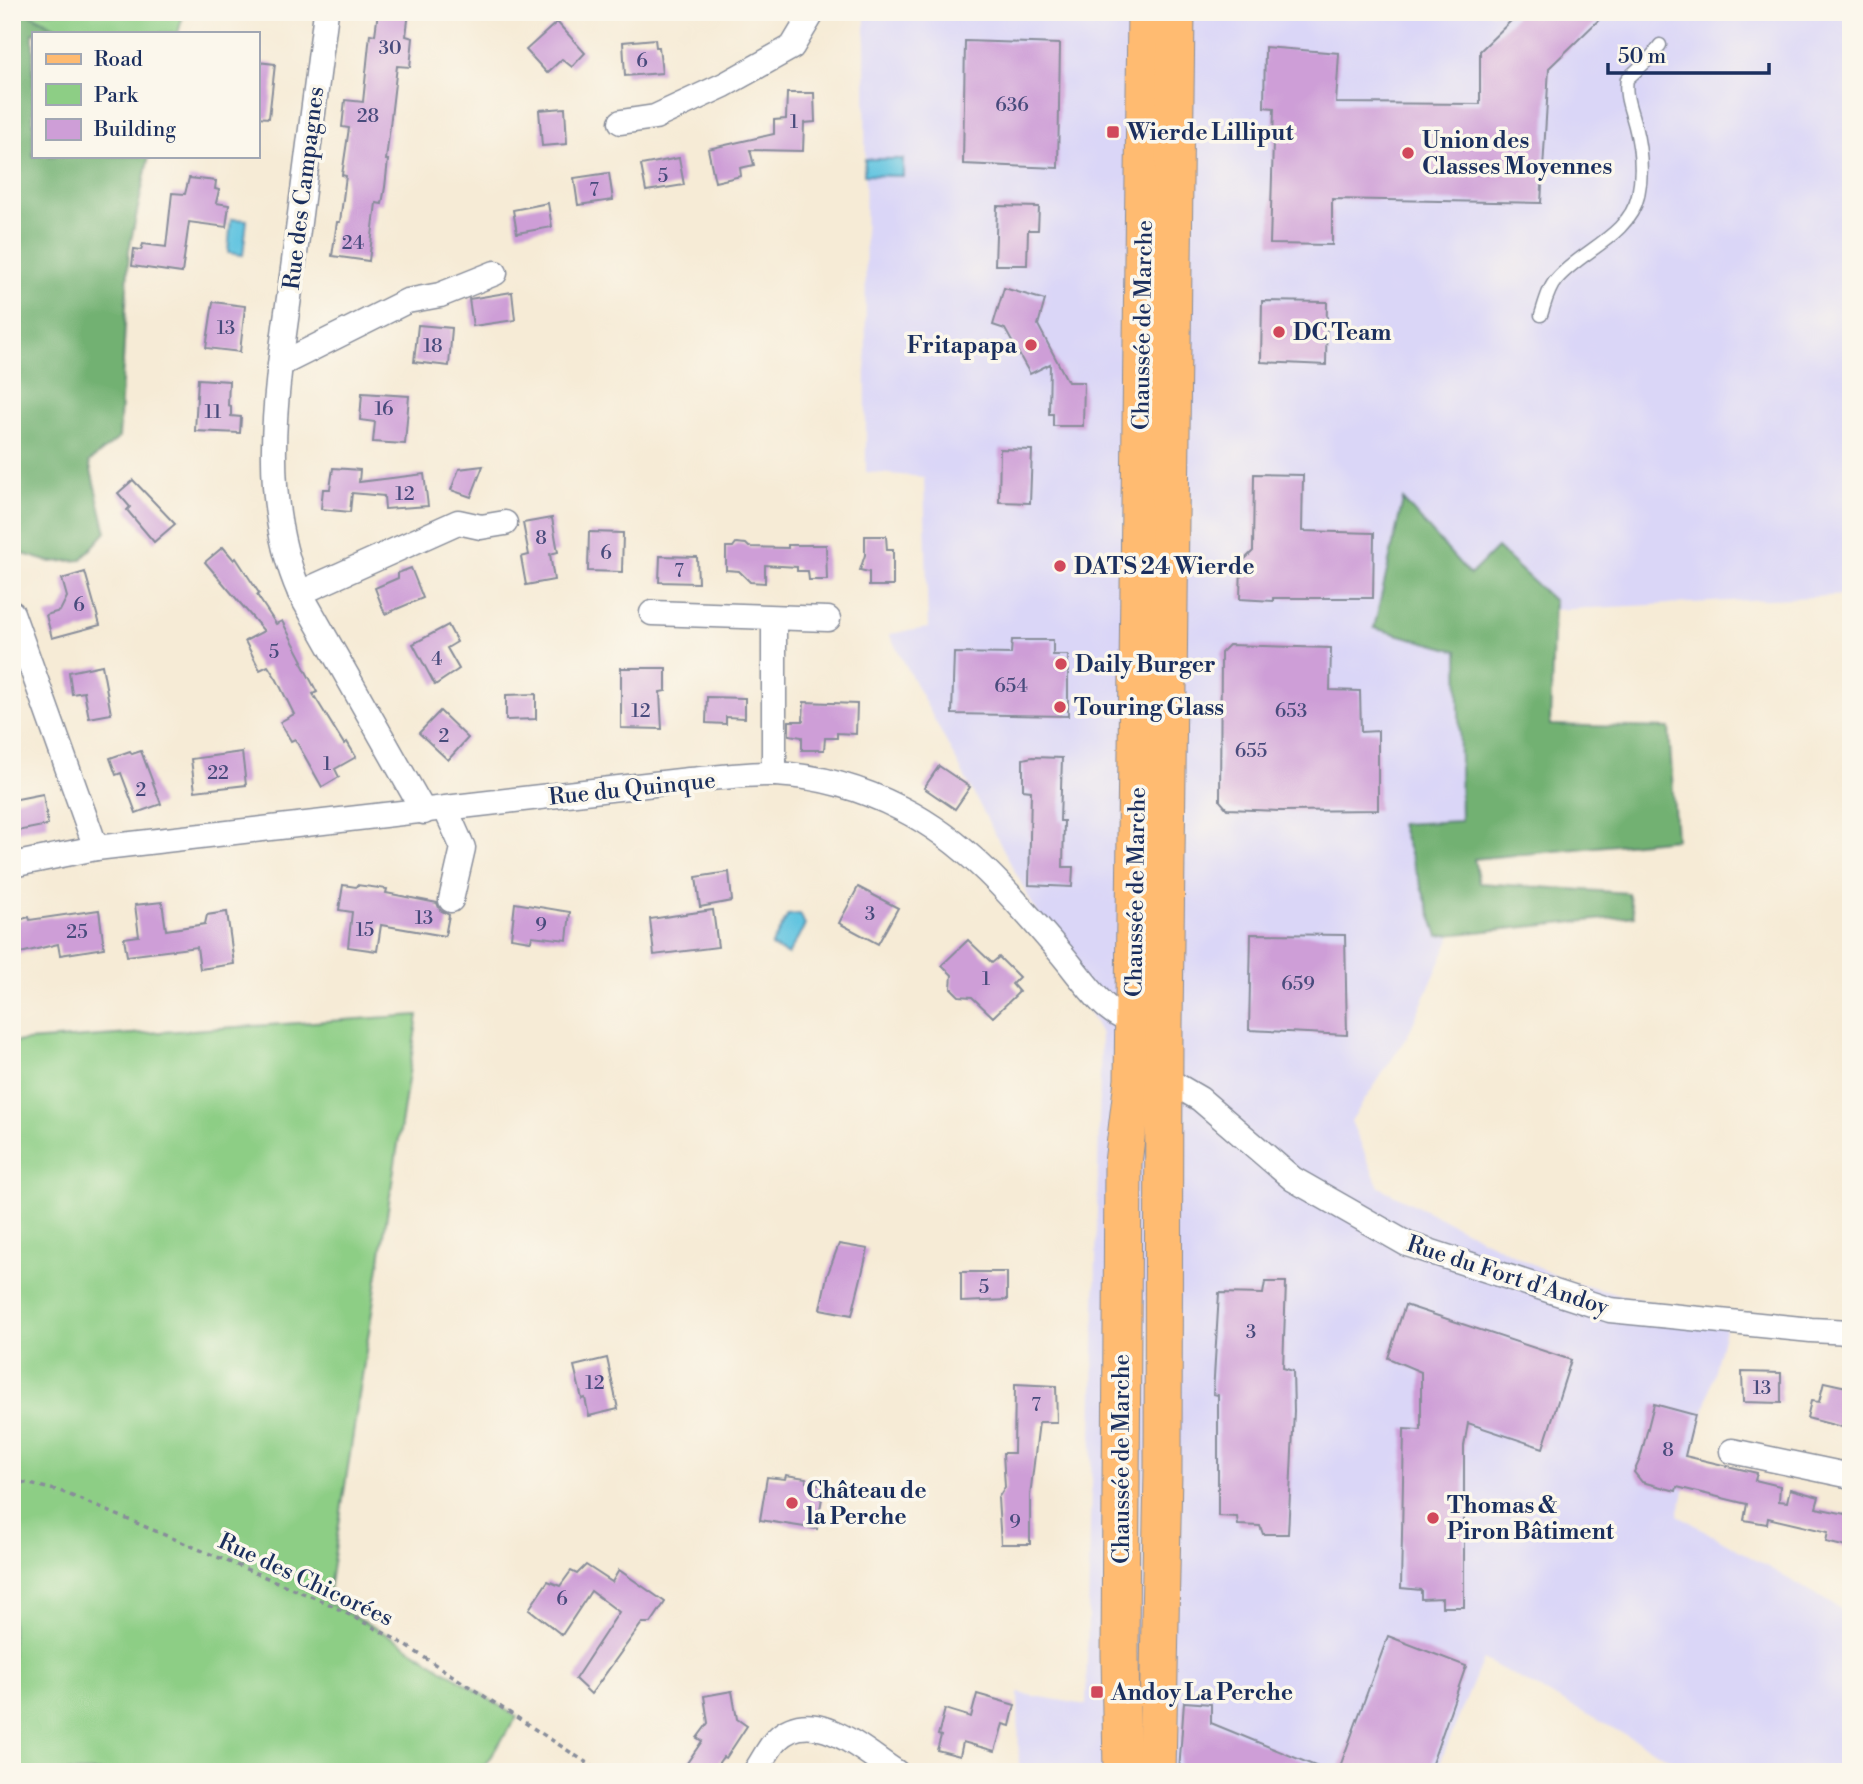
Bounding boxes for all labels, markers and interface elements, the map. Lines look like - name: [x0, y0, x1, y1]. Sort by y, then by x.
- legend: [32, 32, 259, 158]
- scale bar: [1608, 32, 1769, 76]
- house number: 30: [378, 36, 402, 60]
- text: 50 m: [1618, 44, 1666, 70]
- text: Road: [94, 47, 143, 73]
- house number: 6: [636, 49, 648, 73]
- text: Park: [94, 83, 139, 109]
- street label: Rue des Campagnes: [278, 85, 330, 291]
- house number: 636: [995, 93, 1029, 117]
- house number: 28: [357, 104, 379, 128]
- house number: 1: [790, 110, 798, 134]
- text: Building: [93, 117, 176, 143]
- place label: Wierde Lilliput: [1126, 119, 1294, 147]
- marker: Wierde Lilliput: [1105, 124, 1121, 140]
- place label: Union des Classes Moyennes: [1422, 127, 1612, 181]
- marker: Union des Classes Moyennes: [1400, 145, 1416, 161]
- house number: 5: [658, 164, 668, 188]
- house number: 7: [589, 178, 599, 202]
- street label: Chaussée de Marche: [1127, 220, 1159, 430]
- house number: 24: [342, 231, 364, 255]
- house number: 13: [217, 316, 235, 340]
- place label: DC Team: [1293, 319, 1392, 347]
- marker: DC Team: [1271, 324, 1287, 340]
- place label: Fritapapa: [907, 332, 1018, 360]
- house number: 18: [423, 334, 443, 358]
- marker: Fritapapa: [1023, 337, 1039, 353]
- house number: 16: [374, 397, 394, 421]
- house number: 11: [205, 400, 222, 424]
- house number: 12: [395, 482, 415, 506]
- house number: 8: [535, 526, 547, 550]
- house number: 6: [600, 541, 612, 565]
- place label: DATS 24 Wierde: [1074, 553, 1255, 581]
- marker: DATS 24 Wierde: [1052, 558, 1068, 574]
- house number: 7: [674, 559, 684, 583]
- house number: 6: [73, 593, 85, 617]
- house number: 5: [269, 640, 279, 664]
- house number: 4: [431, 647, 443, 671]
- place label: Daily Burger: [1075, 651, 1216, 679]
- marker: Daily Burger: [1053, 656, 1069, 672]
- house number: 654: [994, 674, 1028, 698]
- place label: Touring Glass: [1074, 694, 1224, 722]
- house number: 12: [631, 699, 651, 723]
- marker: Touring Glass: [1052, 699, 1068, 715]
- house number: 653: [1275, 699, 1307, 723]
- house number: 2: [439, 724, 449, 748]
- house number: 655: [1235, 739, 1267, 763]
- house number: 1: [323, 752, 331, 776]
- house number: 22: [207, 761, 229, 785]
- street label: Rue du Quinque: [547, 766, 717, 812]
- house number: 2: [136, 778, 146, 802]
- street label: Chaussée de Marche: [1120, 787, 1152, 997]
- house number: 3: [865, 902, 875, 926]
- house number: 13: [415, 906, 433, 930]
- house number: 9: [535, 913, 547, 937]
- house number: 15: [356, 918, 374, 942]
- house number: 25: [66, 920, 88, 944]
- house number: 1: [982, 967, 990, 991]
- house number: 659: [1281, 972, 1315, 996]
- street label: Rue du Fort d'Andoy: [1403, 1230, 1613, 1322]
- house number: 5: [979, 1275, 989, 1299]
- house number: 3: [1246, 1320, 1256, 1344]
- street label: Chaussée de Marche: [1108, 1354, 1136, 1564]
- house number: 12: [585, 1371, 605, 1395]
- house number: 13: [1753, 1376, 1771, 1400]
- house number: 7: [1031, 1393, 1041, 1417]
- house number: 8: [1662, 1438, 1674, 1462]
- place label: Château de la Perche: [806, 1477, 927, 1531]
- place label: Thomas & Piron Bâtiment: [1447, 1492, 1615, 1546]
- marker: Château de la Perche: [784, 1495, 800, 1511]
- house number: 9: [1009, 1510, 1021, 1534]
- marker: Thomas & Piron Bâtiment: [1425, 1510, 1441, 1526]
- street label: Rue des Chicorées: [214, 1527, 397, 1633]
- house number: 6: [556, 1587, 568, 1611]
- place label: Andoy La Perche: [1110, 1679, 1293, 1707]
- marker: Andoy La Perche: [1089, 1684, 1105, 1700]

